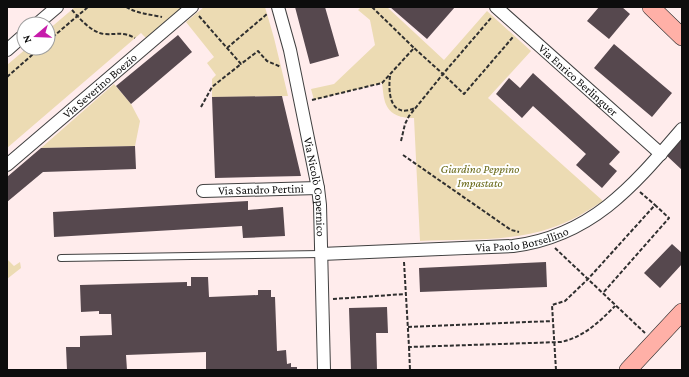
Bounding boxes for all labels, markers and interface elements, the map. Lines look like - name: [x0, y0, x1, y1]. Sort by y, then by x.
- north arrow: [16, 16, 56, 56]
- text: N: [19, 33, 33, 45]
- street label: Via Enrico Berlinguer: [536, 41, 621, 120]
- street label: Via Severino Boezio: [60, 50, 140, 121]
- street label: Via Nicolò Copernico: [301, 136, 328, 237]
- park label: Giardino Peppino Impastato: [441, 162, 519, 190]
- street label: Via Sandro Pertini: [218, 181, 304, 198]
- street label: Via Paolo Borsellino: [475, 224, 571, 255]

